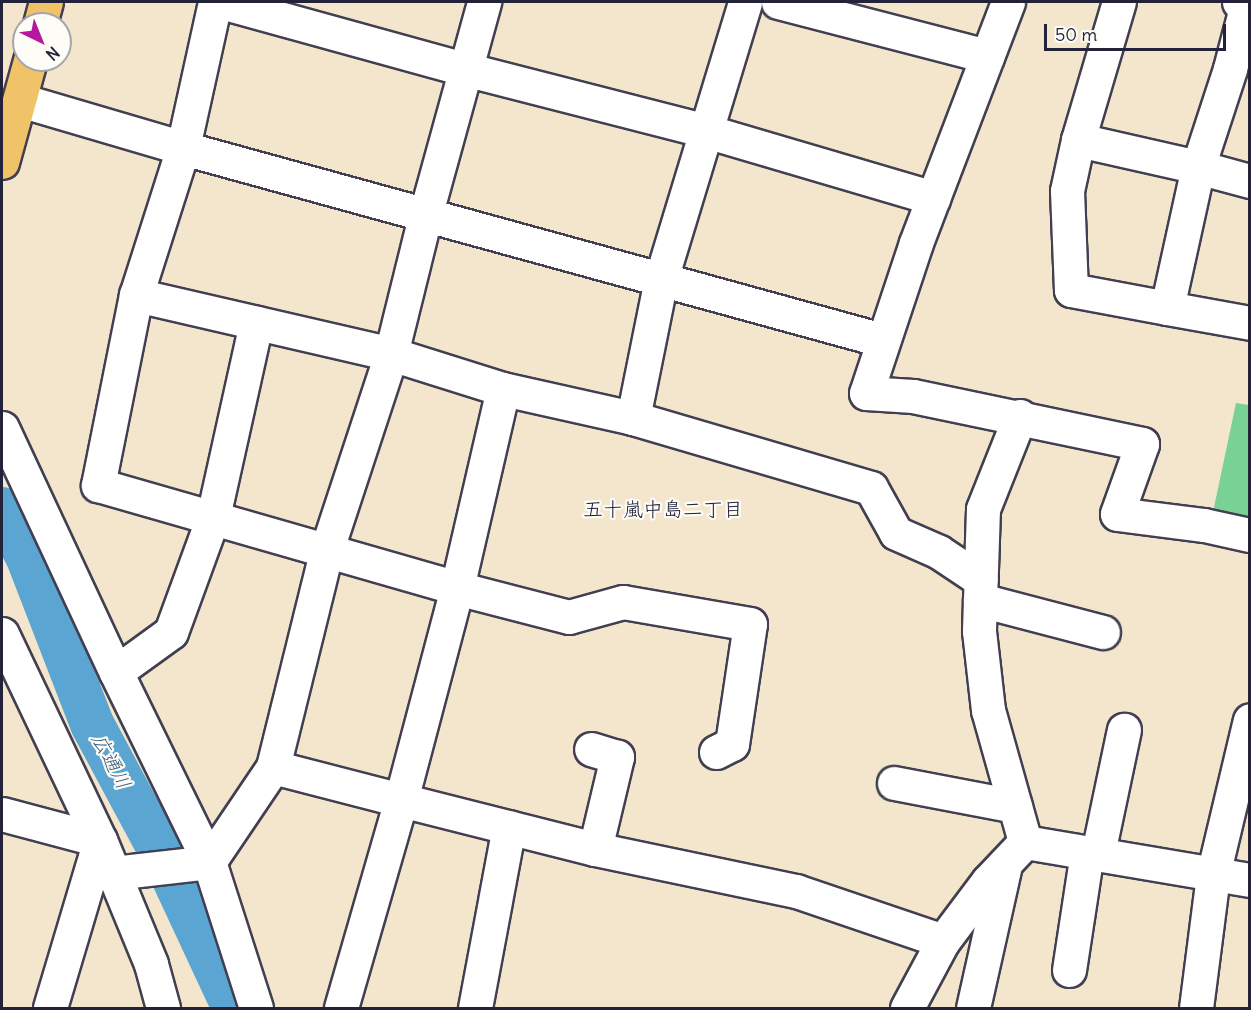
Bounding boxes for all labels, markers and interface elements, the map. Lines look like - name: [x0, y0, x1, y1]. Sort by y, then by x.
- north arrow: [12, 12, 72, 72]
- scale bar: [1047, 12, 1228, 50]
- text: 50 m: [1055, 23, 1097, 46]
- text: N: [42, 43, 64, 65]
- district label: 五十嵐中島二丁目: [583, 496, 743, 520]
- water label: 広通川: [87, 729, 137, 793]

